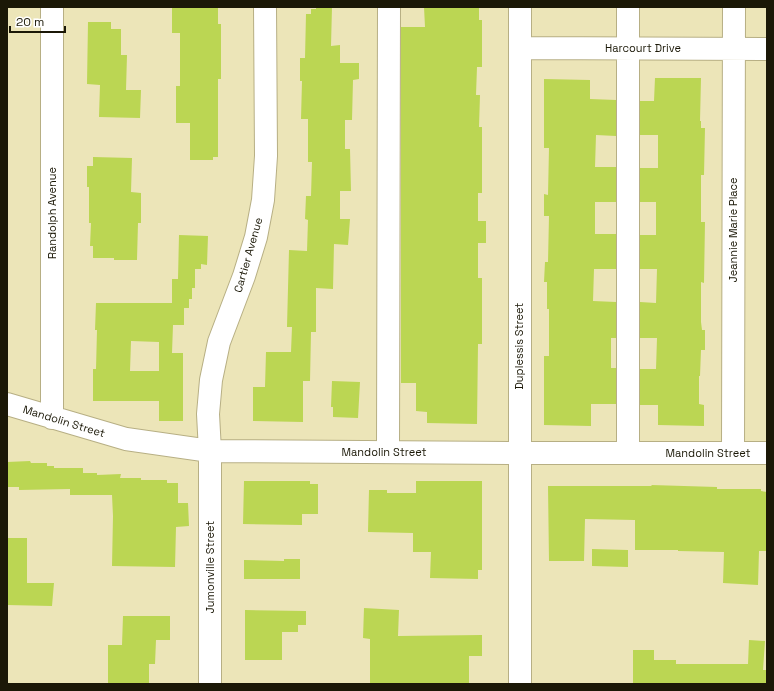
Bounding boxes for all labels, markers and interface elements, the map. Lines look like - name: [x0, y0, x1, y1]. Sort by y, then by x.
- scale bar: [10, 8, 65, 34]
- text: 20 m: [16, 14, 44, 30]
- street label: Harcourt Drive: [605, 41, 681, 55]
- street label: Randolph Avenue: [45, 167, 59, 259]
- street label: Jeannie Marie Place: [726, 177, 740, 283]
- street label: Cartier Avenue: [231, 216, 265, 294]
- street label: Duplessis Street: [512, 303, 526, 389]
- street label: Mandolin Street: [21, 402, 107, 440]
- street label: Mandolin Street: [341, 445, 427, 459]
- street label: Mandolin Street: [665, 446, 751, 460]
- street label: Jumonville Street: [203, 521, 217, 613]

